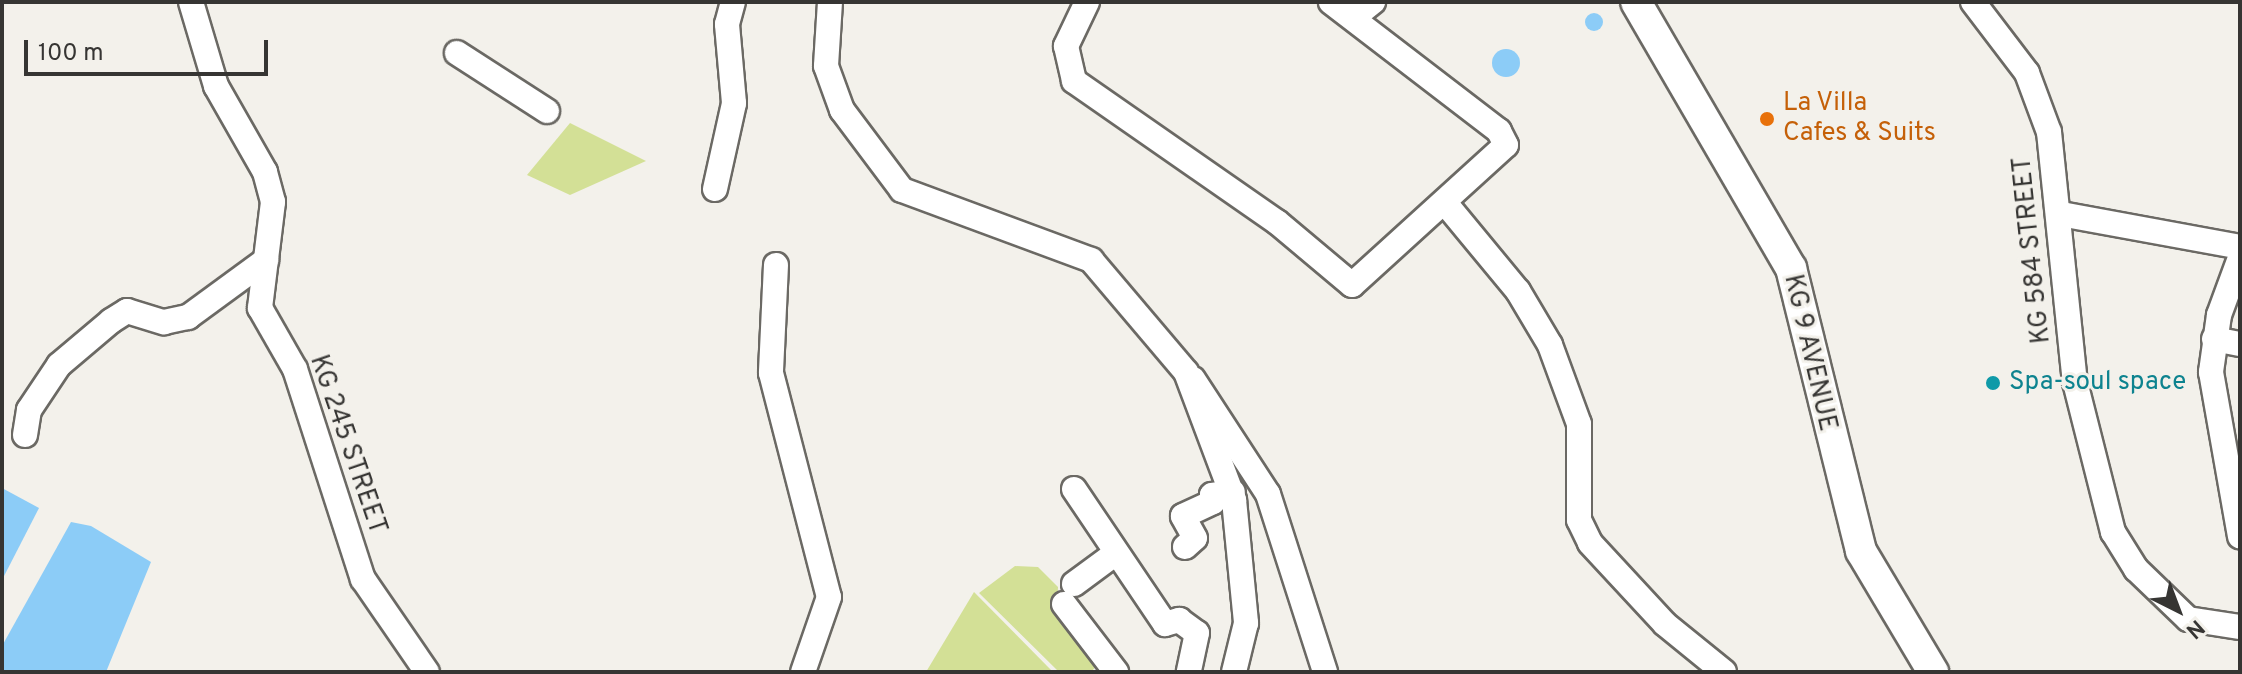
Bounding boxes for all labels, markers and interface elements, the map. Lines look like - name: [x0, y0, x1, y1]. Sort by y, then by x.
- scale bar: [28, 24, 272, 74]
- text: 100 m: [38, 39, 104, 69]
- place label: La Villa Cafes & Suits: [1783, 88, 1936, 150]
- marker: La Villa Cafes & Suits: [1758, 110, 1776, 128]
- street label: KG 584 STREET: [2008, 155, 2058, 345]
- street label: KG 9 AVENUE: [1776, 271, 1842, 435]
- street label: KG 245 STREET: [302, 351, 392, 539]
- place label: Spa-soul space: [2009, 367, 2186, 399]
- marker: Spa-soul space: [1984, 374, 2002, 392]
- north arrow: [2138, 570, 2218, 650]
- text: N: [2179, 613, 2209, 644]

